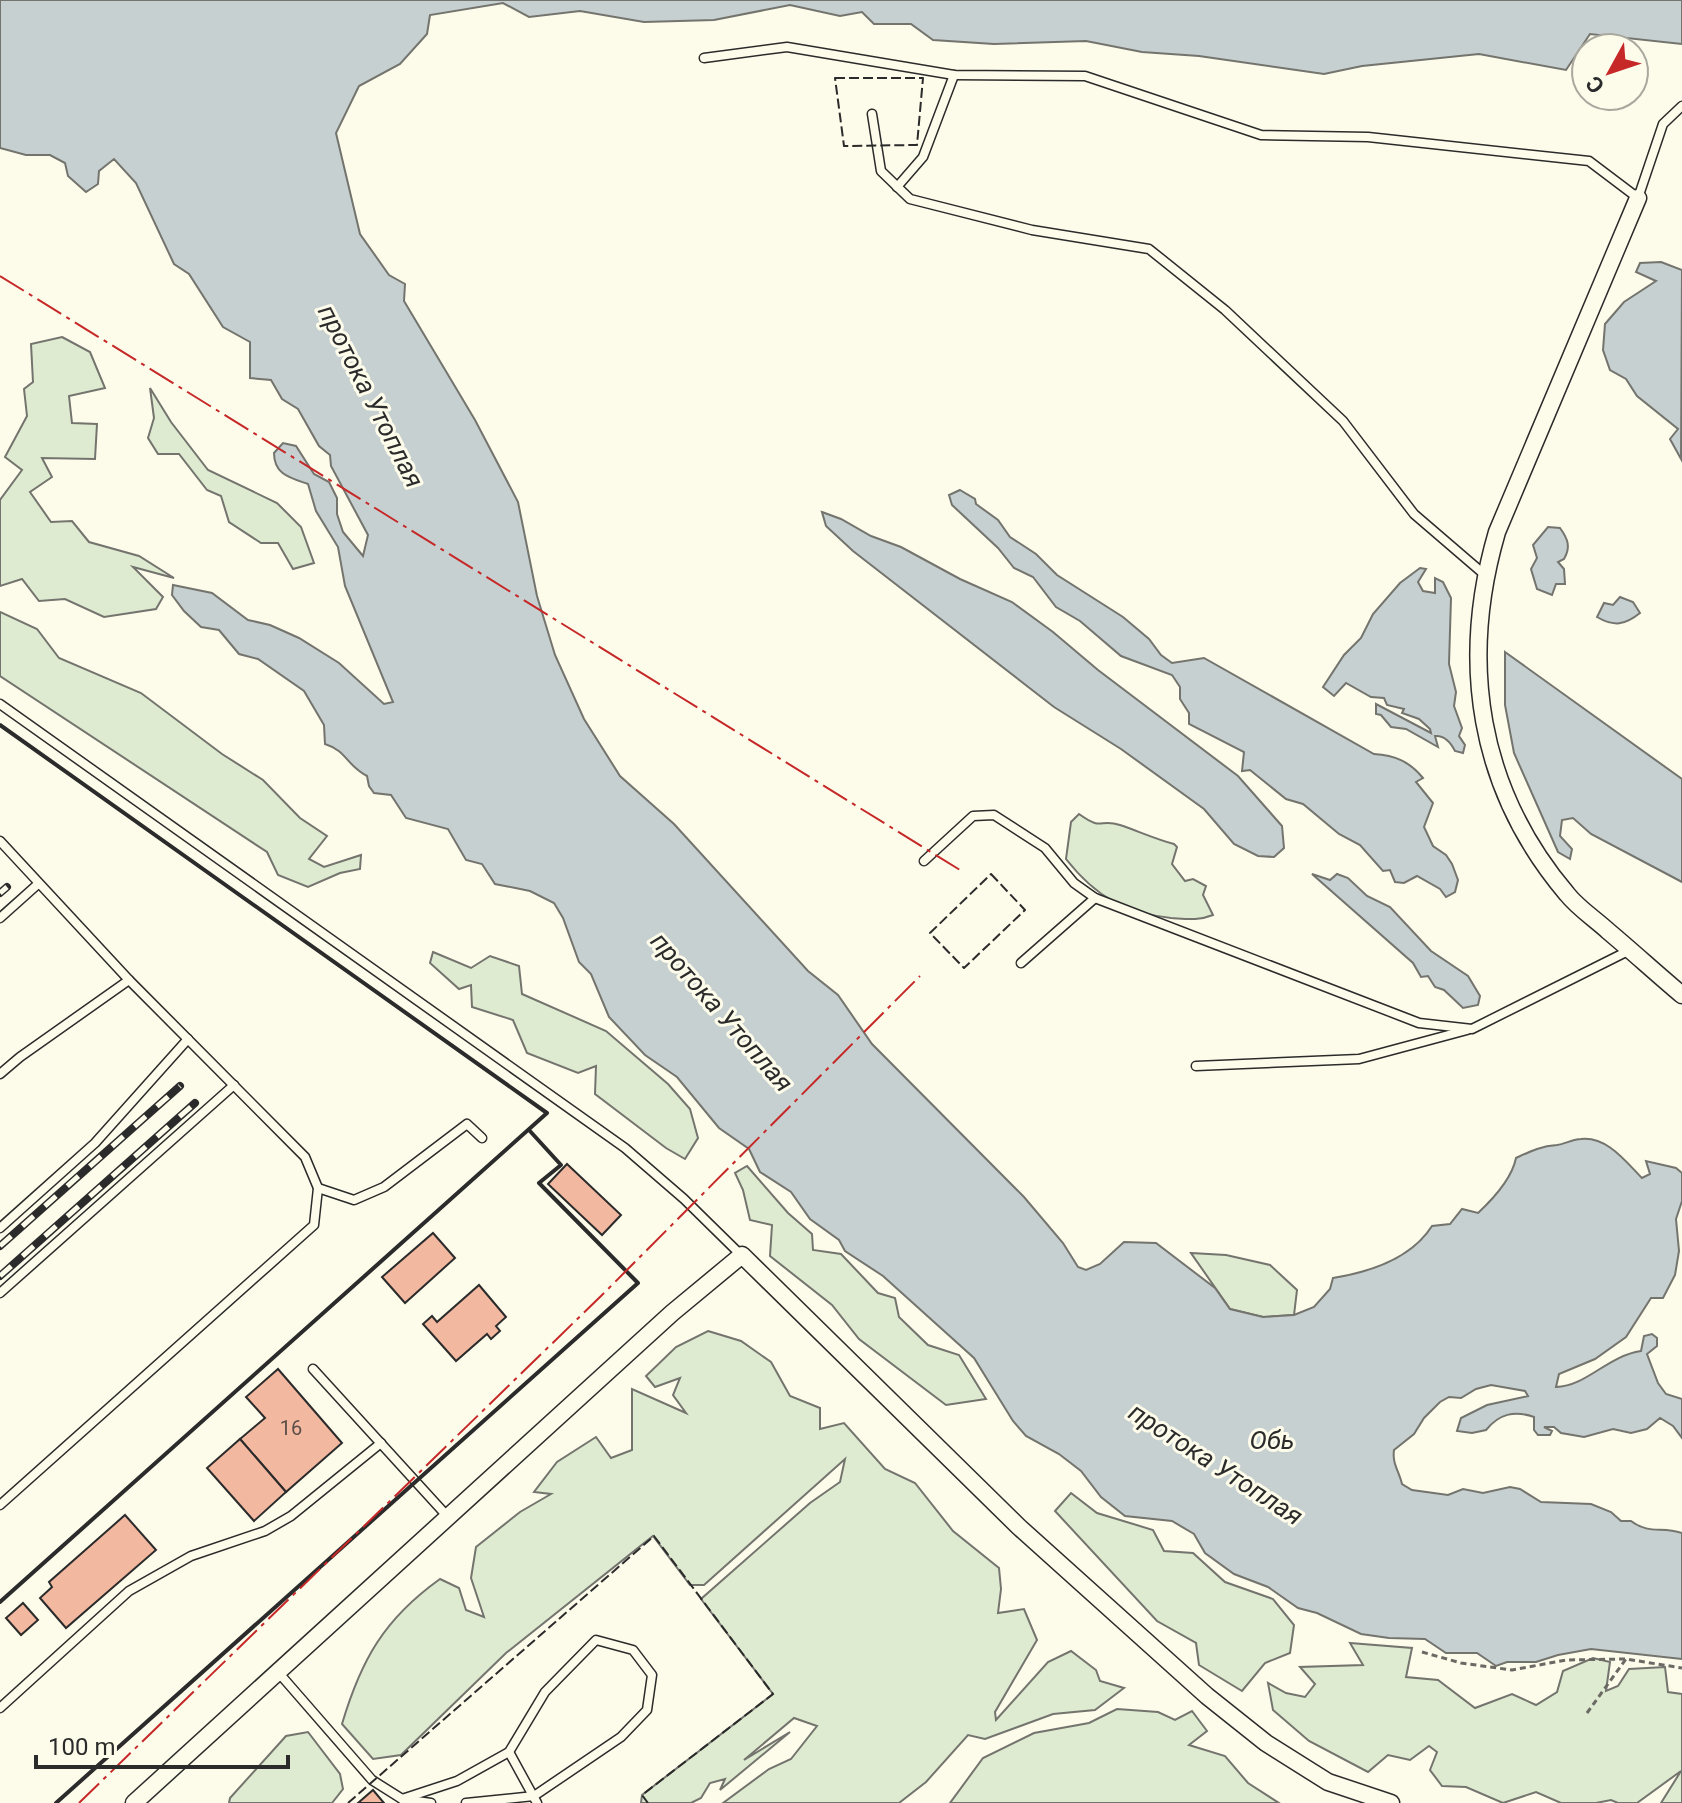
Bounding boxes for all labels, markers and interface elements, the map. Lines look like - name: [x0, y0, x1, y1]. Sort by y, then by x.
- north arrow: [1570, 32, 1650, 112]
- text: С: [1581, 71, 1609, 98]
- water label: протока Утоплая: [312, 300, 430, 492]
- water label: протока Утоплая: [645, 926, 799, 1098]
- water label: протока Утоплая: [1124, 1397, 1308, 1531]
- house number: 16: [280, 1416, 302, 1440]
- water label: Обь: [1250, 1425, 1294, 1455]
- scale bar: [36, 1719, 288, 1769]
- text: 100 m: [48, 1733, 115, 1761]

